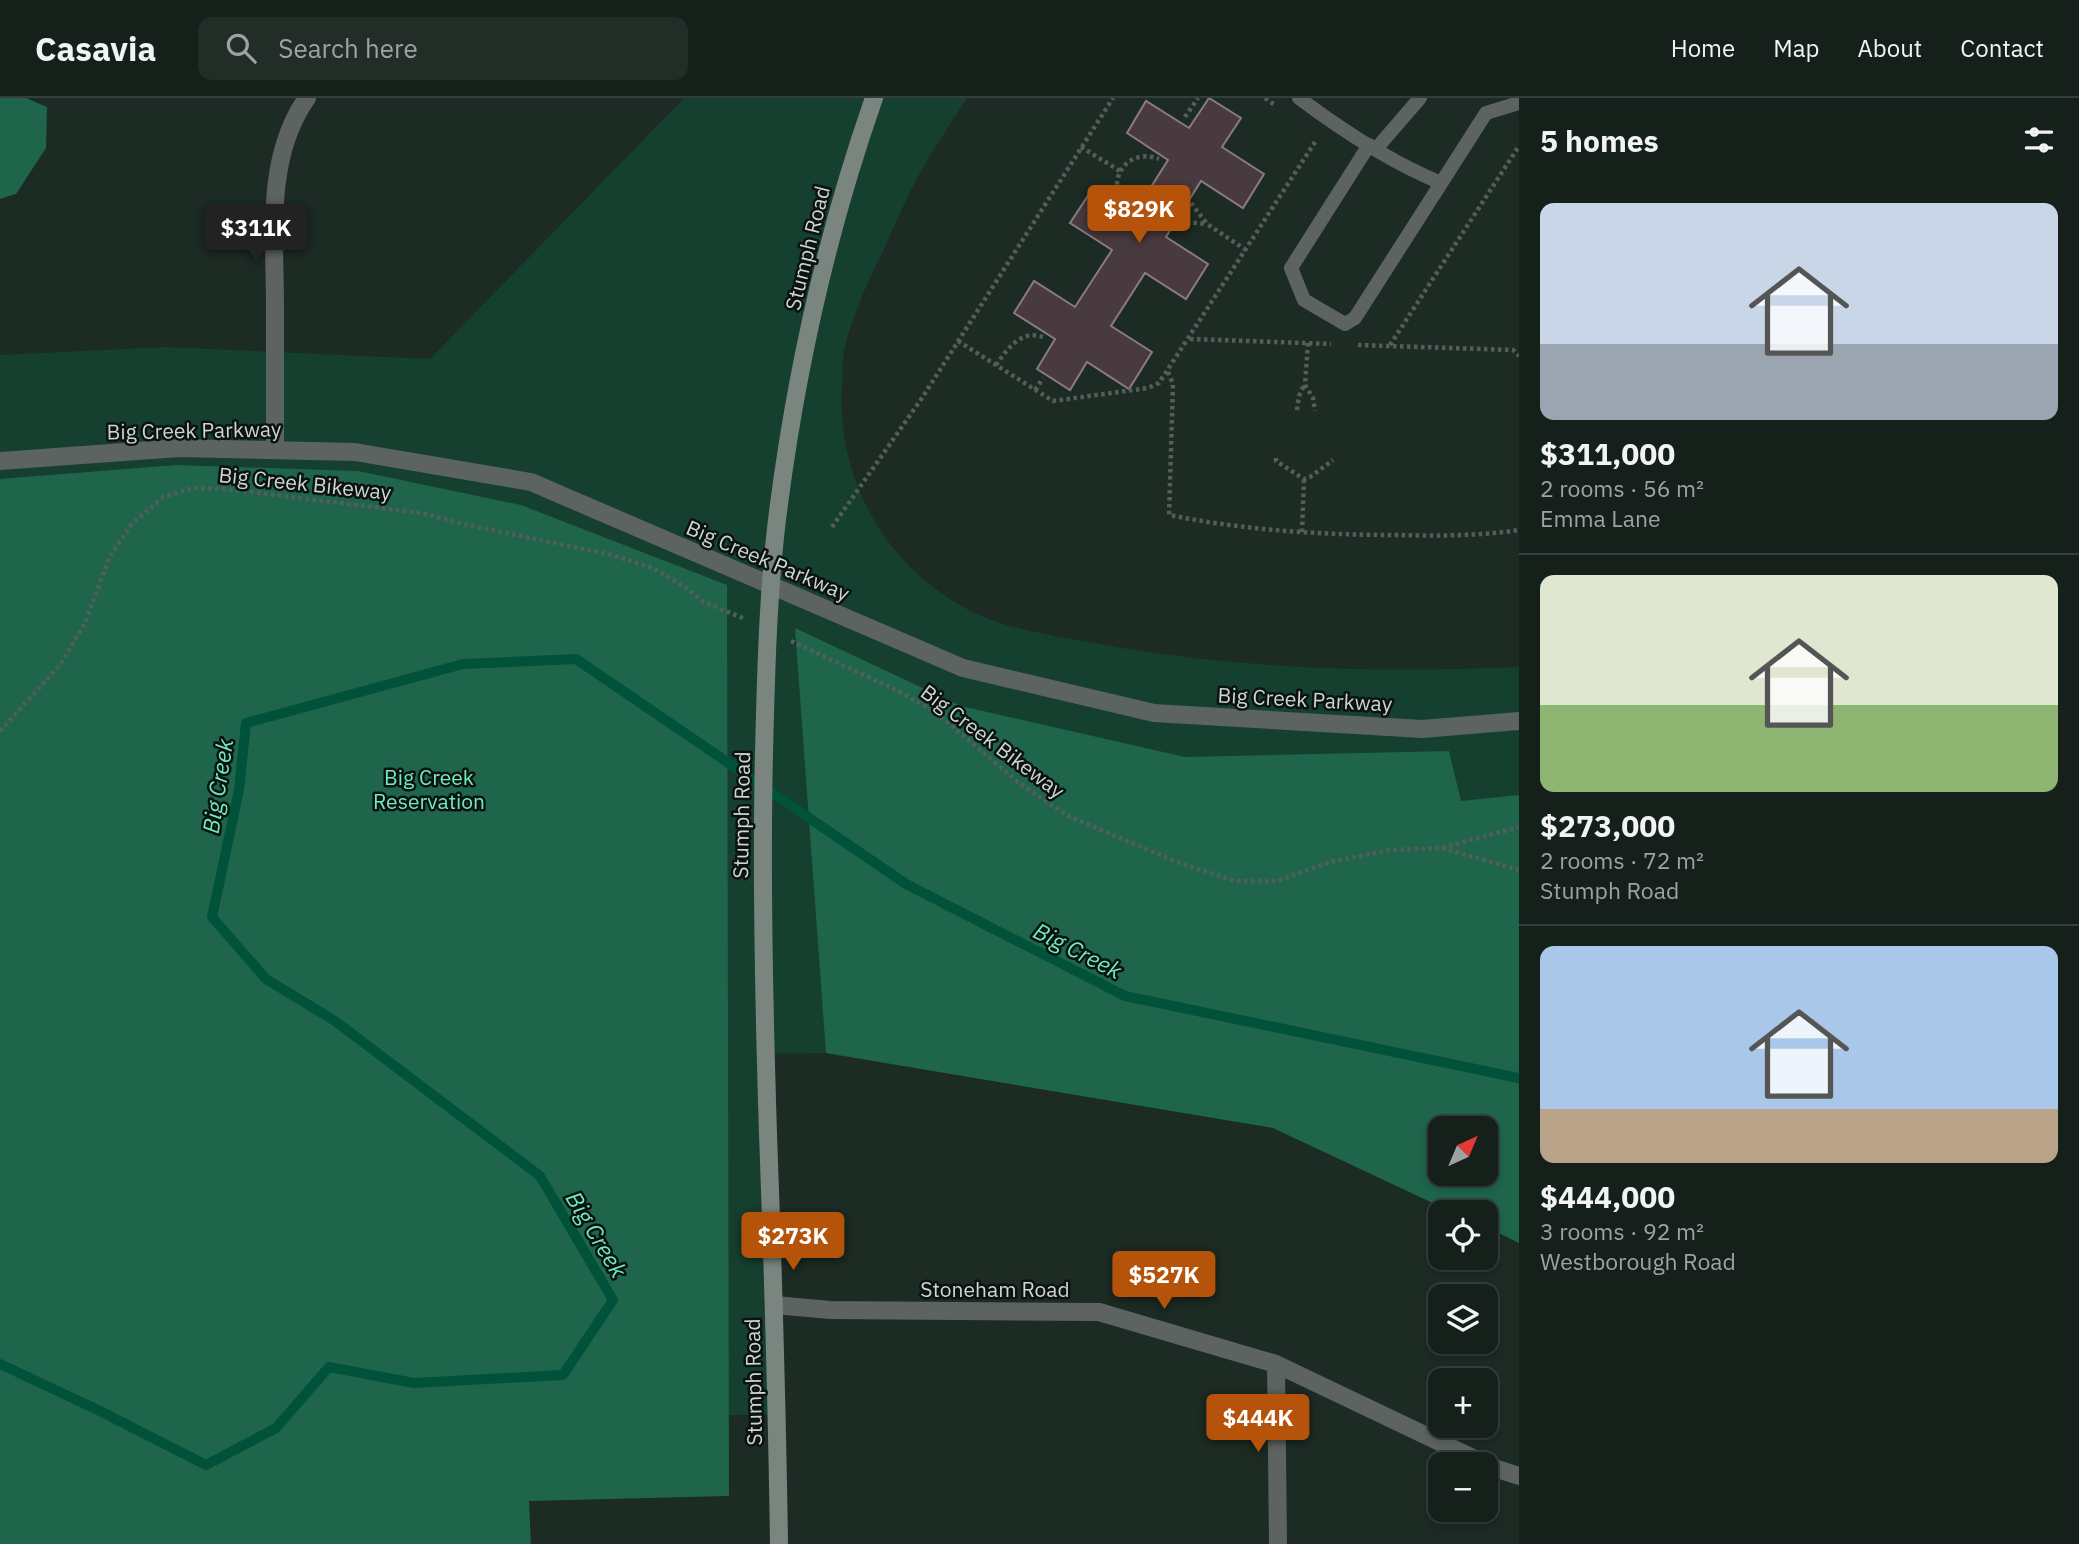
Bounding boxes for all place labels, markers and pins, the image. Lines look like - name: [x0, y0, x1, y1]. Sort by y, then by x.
- pin: $829K: [1090, 186, 1188, 245]
- pin: $311K: [207, 204, 305, 264]
- pin: $273K: [744, 1212, 842, 1272]
- pin: $527K: [1115, 1252, 1213, 1311]
- pin: $444K: [1209, 1394, 1307, 1454]

